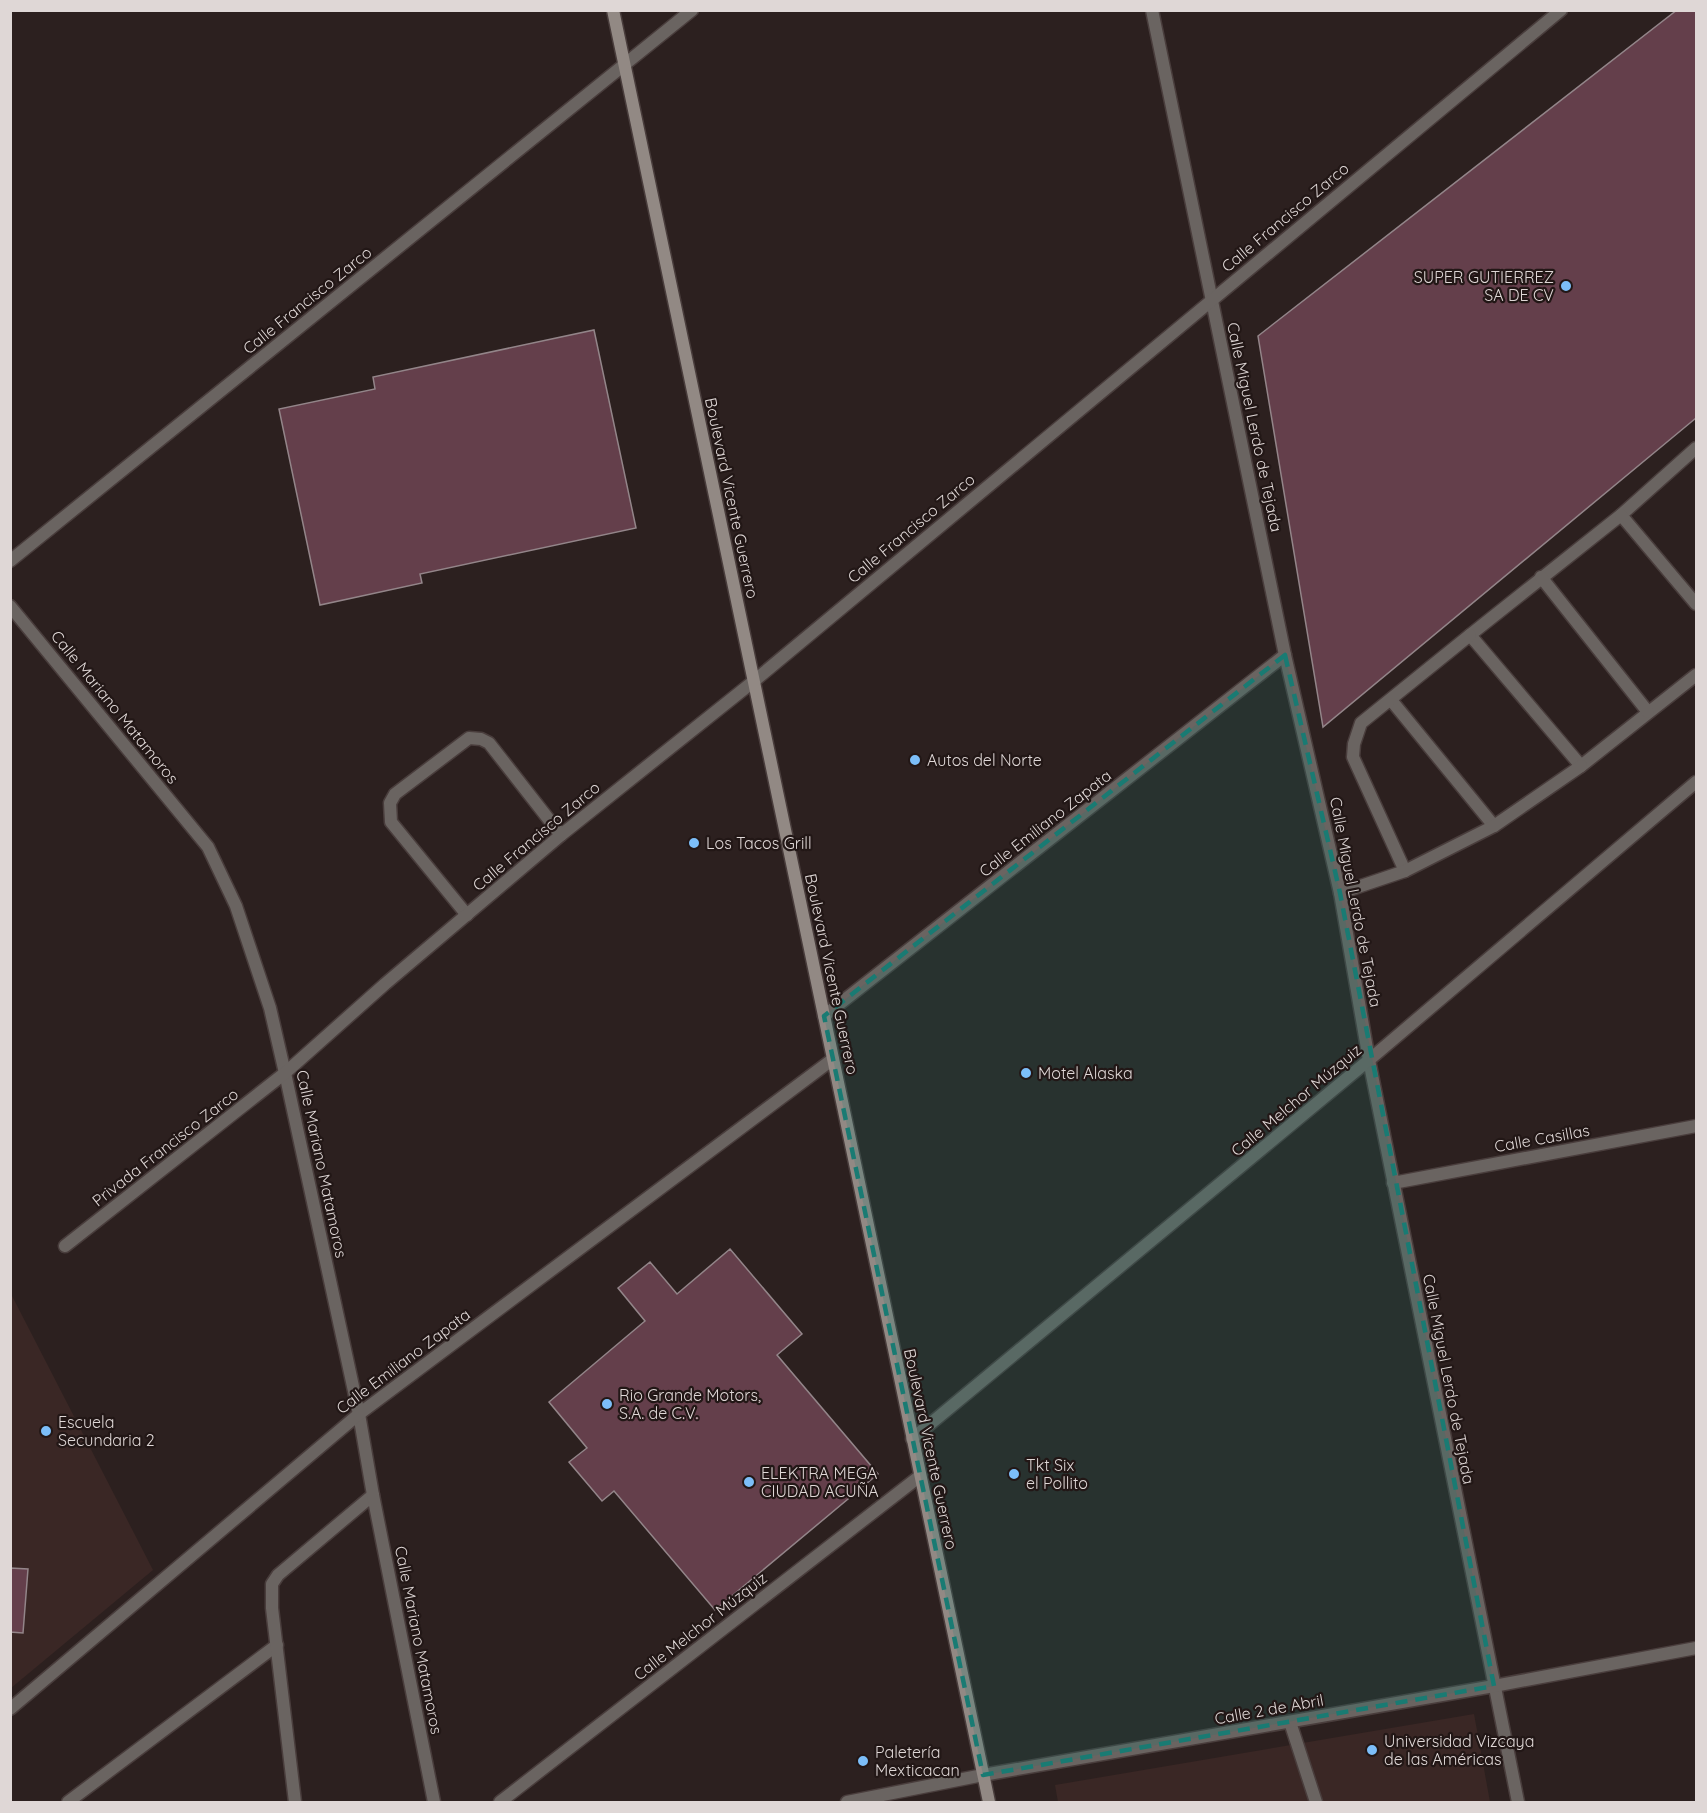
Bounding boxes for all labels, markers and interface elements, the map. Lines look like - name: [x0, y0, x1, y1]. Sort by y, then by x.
- street label: Calle Francisco Zarco: [1217, 158, 1353, 276]
- street label: Calle Francisco Zarco: [239, 242, 375, 358]
- place label: SUPER GUTIERREZ SA DE CV: [1414, 267, 1554, 305]
- marker: SUPER GUTIERREZ SA DE CV: [1559, 279, 1573, 293]
- street label: Calle Miguel Lerdo de Tejada: [1223, 320, 1287, 534]
- street label: Boulevard Vicente Guerrero: [701, 396, 763, 600]
- street label: Calle Francisco Zarco: [843, 469, 979, 587]
- street label: Calle Mariano Matamoros: [47, 626, 183, 788]
- place label: Autos del Norte: [927, 750, 1042, 770]
- marker: Autos del Norte: [908, 753, 922, 767]
- street label: Calle Emiliano Zapata: [975, 765, 1115, 881]
- street label: Calle Francisco Zarco: [468, 777, 604, 895]
- street label: Calle Miguel Lerdo de Tejada: [1326, 795, 1386, 1009]
- place label: Los Tacos Grill: [706, 833, 812, 853]
- marker: Los Tacos Grill: [687, 836, 701, 850]
- street label: Boulevard Vicente Guerrero: [801, 872, 863, 1076]
- street label: Calle Melchor Múzquiz: [1227, 1040, 1365, 1160]
- place label: Motel Alaska: [1038, 1063, 1133, 1083]
- marker: Motel Alaska: [1019, 1066, 1033, 1080]
- street label: Calle Mariano Matamoros: [292, 1068, 352, 1260]
- street label: Privada Francisco Zarco: [88, 1084, 242, 1210]
- street label: Calle Casillas: [1493, 1120, 1591, 1156]
- street label: Calle Miguel Lerdo de Tejada: [1419, 1272, 1479, 1486]
- street label: Calle Emiliano Zapata: [332, 1304, 474, 1418]
- street label: Boulevard Vicente Guerrero: [900, 1347, 962, 1551]
- place label: Rio Grande Motors, S.A. de C.V.: [619, 1385, 761, 1423]
- marker: Rio Grande Motors, S.A. de C.V.: [600, 1397, 614, 1411]
- place label: Escuela Secundaria 2: [58, 1412, 155, 1450]
- marker: Escuela Secundaria 2: [39, 1424, 53, 1438]
- place label: Tkt Six el Pollito: [1026, 1455, 1088, 1493]
- place label: ELEKTRA MEGA CIUDAD ACUÑA: [761, 1463, 879, 1501]
- marker: Tkt Six el Pollito: [1007, 1467, 1021, 1481]
- marker: ELEKTRA MEGA CIUDAD ACUÑA: [742, 1475, 756, 1489]
- street label: Calle Mariano Matamoros: [391, 1544, 447, 1736]
- street label: Calle Melchor Múzquiz: [629, 1568, 771, 1684]
- street label: Calle 2 de Abril: [1213, 1690, 1325, 1728]
- place label: Universidad Vizcaya de las Américas: [1384, 1731, 1534, 1769]
- place label: Paletería Mexticacan: [875, 1742, 960, 1780]
- marker: Universidad Vizcaya de las Américas: [1365, 1743, 1379, 1757]
- marker: Paletería Mexticacan: [856, 1754, 870, 1768]

